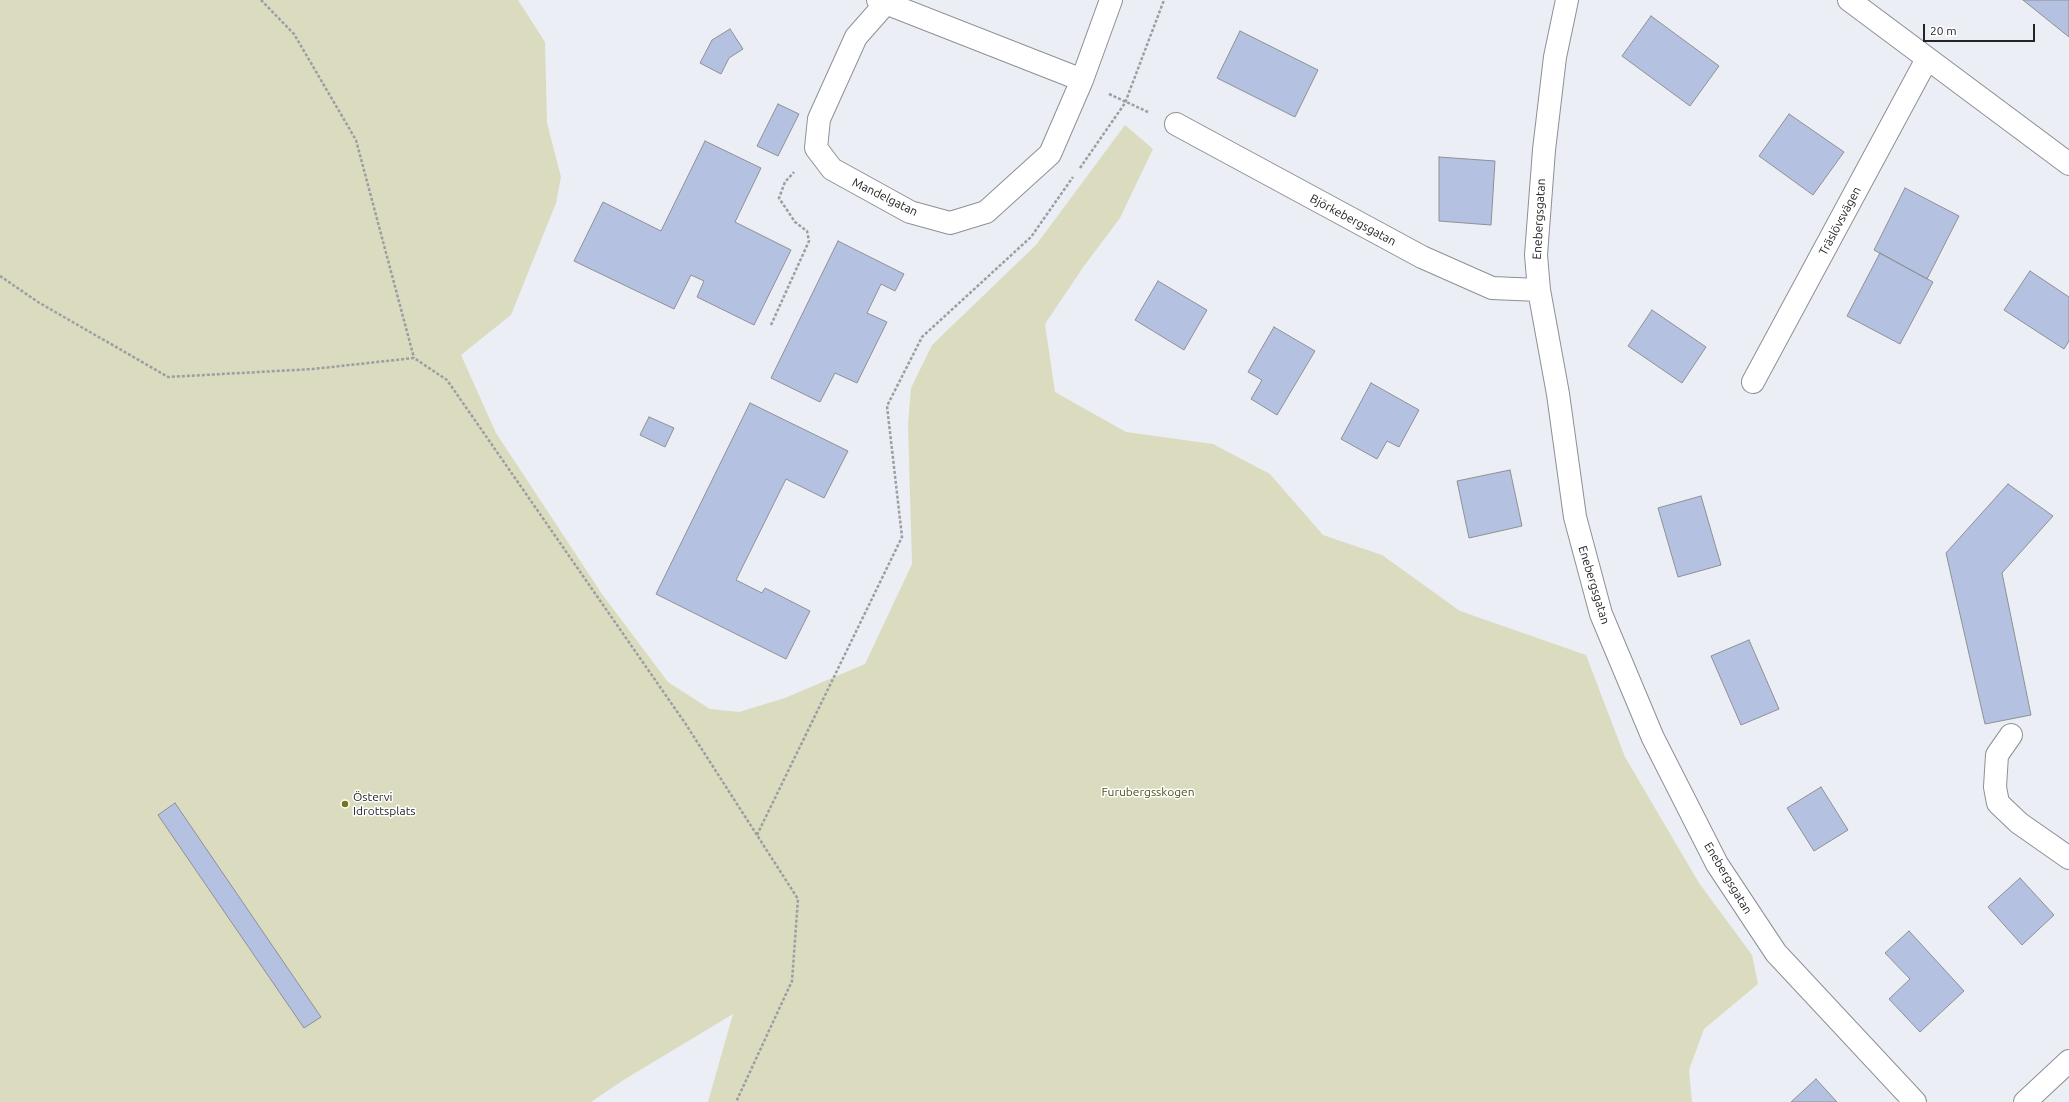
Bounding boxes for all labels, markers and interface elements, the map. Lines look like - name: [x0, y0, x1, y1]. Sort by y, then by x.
- scale bar: [1925, 16, 2037, 42]
- text: 20 m: [1930, 24, 1957, 37]
- street label: Mandelgatan: [850, 175, 920, 219]
- street label: Enebergsgatan: [1530, 178, 1548, 260]
- street label: Träslövsvägen: [1816, 184, 1864, 258]
- street label: Björkebergsgatan: [1307, 191, 1399, 249]
- street label: Enebergsgatan: [1575, 544, 1613, 626]
- park label: Furubergsskogen: [1101, 785, 1195, 799]
- place label: Östervi Idrottsplats: [353, 790, 416, 818]
- marker: Östervi Idrottsplats: [340, 799, 350, 809]
- street label: Enebergsgatan: [1701, 839, 1755, 917]

